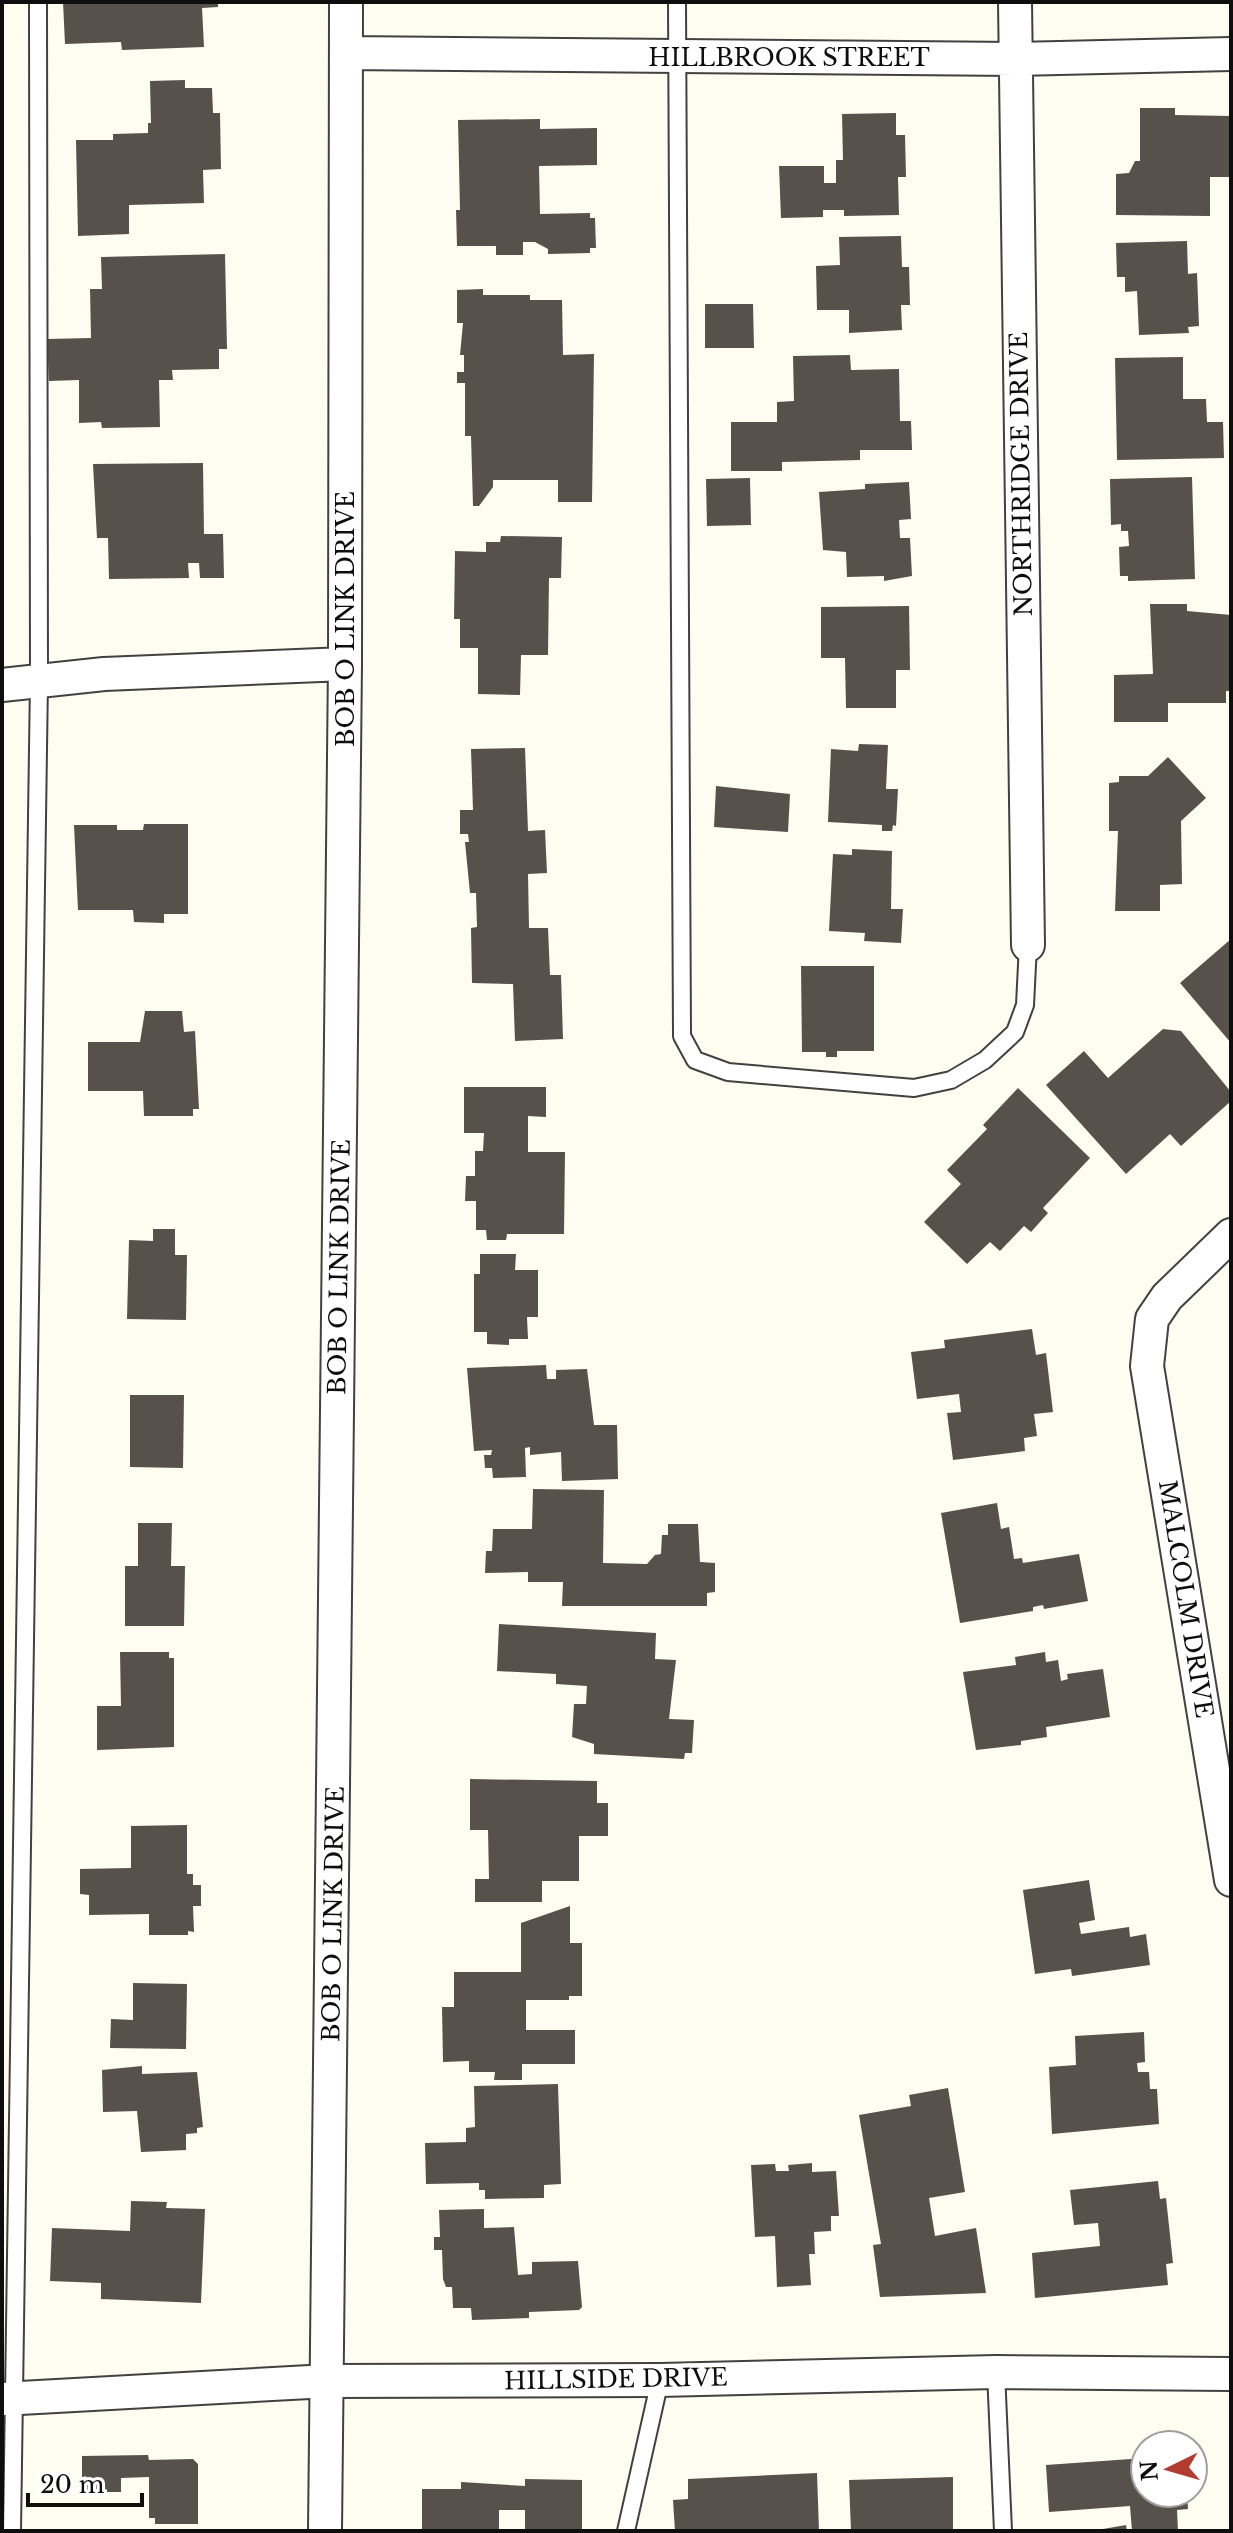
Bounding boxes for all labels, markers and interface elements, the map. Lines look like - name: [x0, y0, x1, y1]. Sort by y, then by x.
- street label: HILLBROOK STREET: [648, 43, 930, 72]
- street label: NORTHRIDGE DRIVE: [1004, 331, 1038, 617]
- street label: BOB O LINK DRIVE: [331, 491, 360, 747]
- street label: BOB O LINK DRIVE: [322, 1139, 356, 1395]
- street label: MALCOLM DRIVE: [1153, 1478, 1219, 1720]
- street label: BOB O LINK DRIVE: [316, 1786, 350, 2042]
- street label: HILLSIDE DRIVE: [504, 2363, 728, 2395]
- north arrow: [1129, 2429, 1209, 2509]
- scale bar: [28, 2457, 142, 2507]
- text: N: [1135, 2459, 1164, 2482]
- text: 20 m: [40, 2470, 105, 2499]

